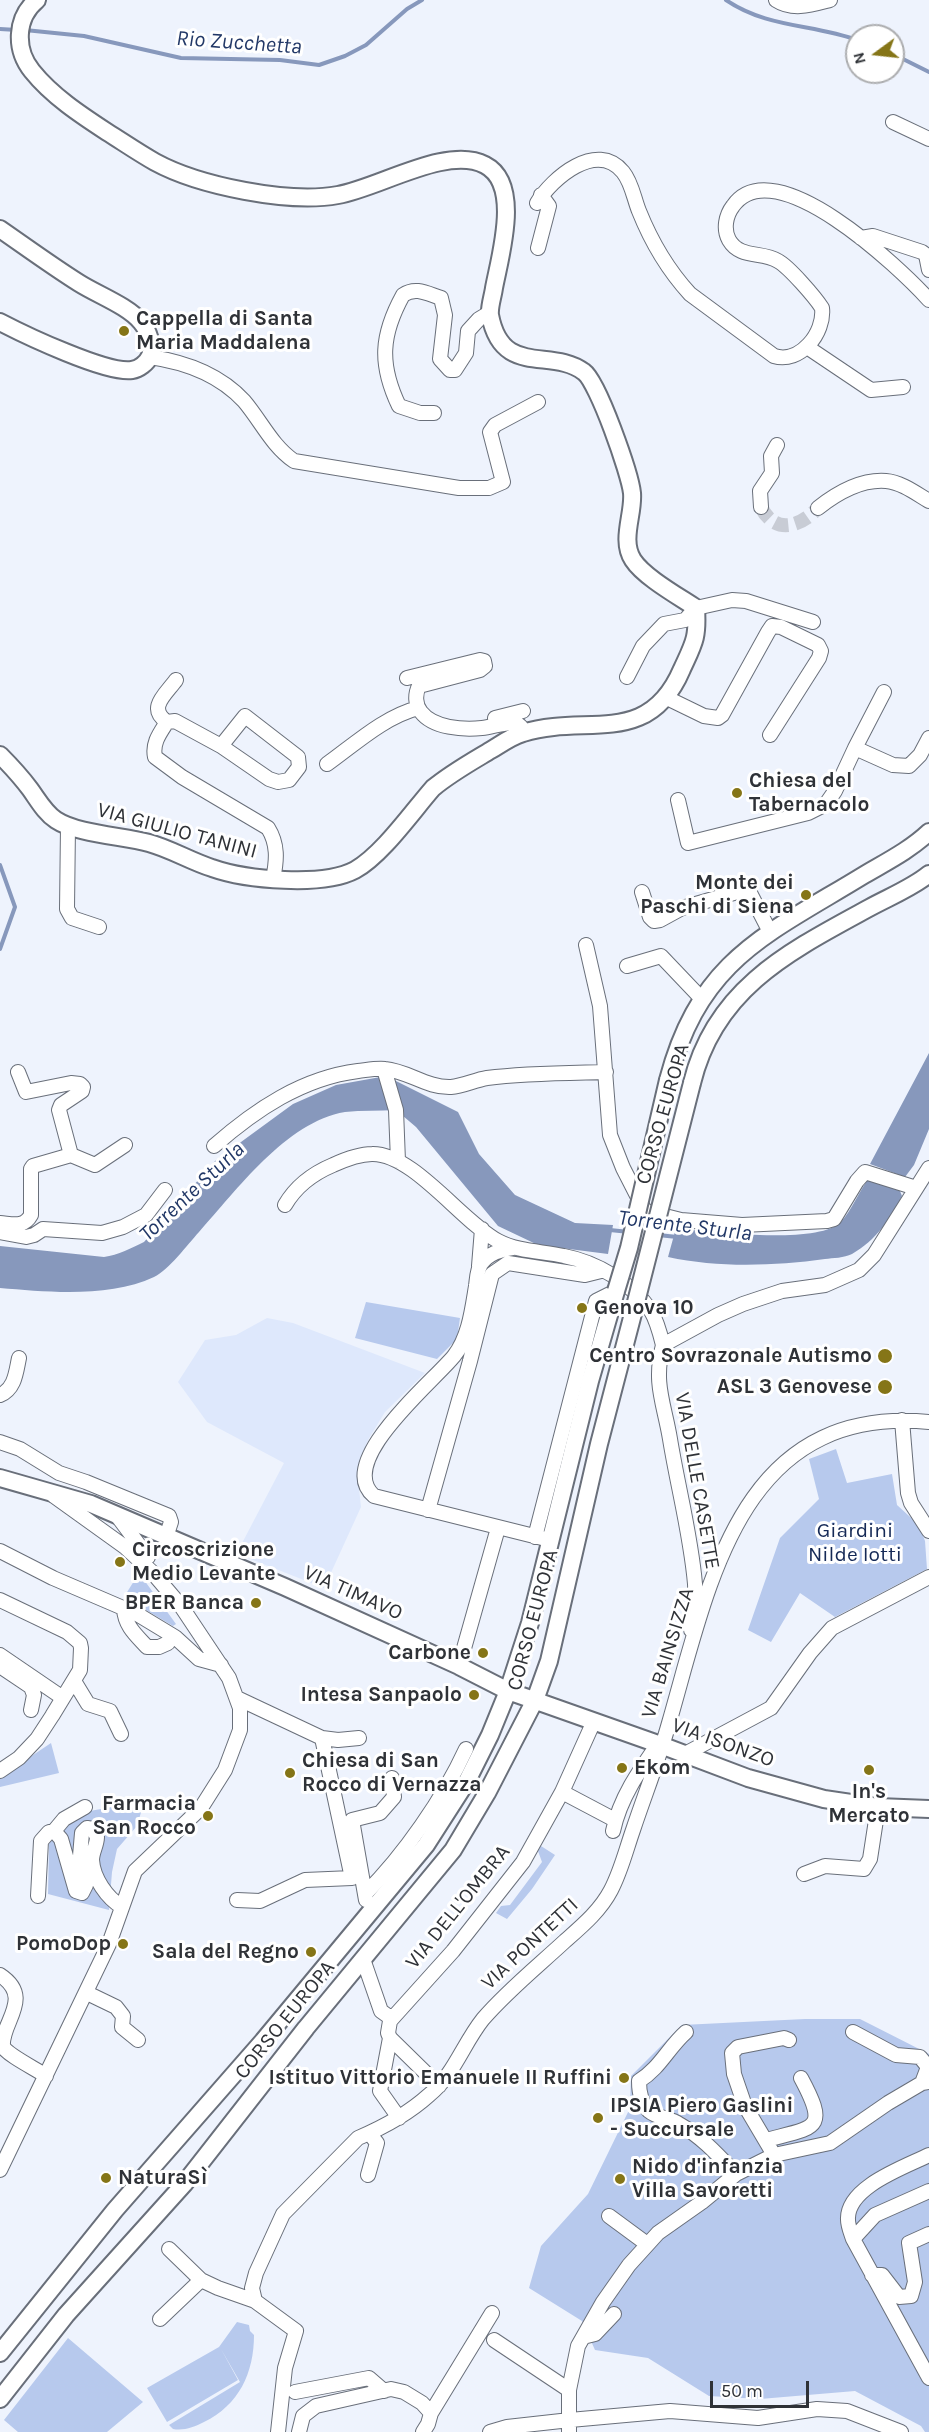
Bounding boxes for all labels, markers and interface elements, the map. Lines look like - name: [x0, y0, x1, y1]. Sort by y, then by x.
- north arrow: [845, 24, 905, 84]
- water label: Rio Zucchetta: [175, 25, 303, 61]
- text: N: [848, 50, 870, 66]
- place label: Cappella di Santa Maria Maddalena: [136, 306, 313, 356]
- marker: Cappella di Santa Maria Maddalena: [117, 324, 131, 338]
- place label: Chiesa del Tabernacolo: [749, 768, 869, 818]
- marker: Chiesa del Tabernacolo: [730, 786, 744, 800]
- street label: VIA GIULIO TANINI: [94, 798, 260, 864]
- place label: Monte dei Paschi di Siena: [640, 870, 794, 920]
- marker: Monte dei Paschi di Siena: [799, 888, 813, 902]
- street label: CORSO EUROPA: [631, 1041, 695, 1187]
- water label: Torrente Sturla: [134, 1137, 250, 1247]
- water label: Torrente Sturla: [617, 1205, 753, 1247]
- place label: Genova 10: [594, 1295, 694, 1321]
- marker: Genova 10: [575, 1301, 589, 1315]
- place label: Centro Sovrazonale Autismo: [589, 1343, 872, 1369]
- marker: Centro Sovrazonale Autismo: [876, 1347, 894, 1365]
- place label: ASL 3 Genovese: [717, 1374, 872, 1400]
- marker: ASL 3 Genovese: [876, 1378, 894, 1396]
- street label: VIA DELLE CASETTE: [669, 1391, 725, 1571]
- park label: Giardini Nilde Iotti: [808, 1518, 902, 1568]
- place label: Circoscrizione Medio Levante: [132, 1537, 276, 1587]
- street label: CORSO EUROPA: [502, 1547, 564, 1693]
- marker: Circoscrizione Medio Levante: [113, 1555, 127, 1569]
- street label: VIA TIMAVO: [300, 1560, 406, 1626]
- street label: VIA BAINSIZZA: [636, 1584, 700, 1722]
- place label: BPER Banca: [125, 1590, 244, 1616]
- marker: BPER Banca: [249, 1596, 263, 1610]
- place label: Carbone: [388, 1640, 471, 1666]
- marker: Carbone: [476, 1646, 490, 1660]
- place label: Intesa Sanpaolo: [300, 1682, 462, 1708]
- marker: Intesa Sanpaolo: [467, 1688, 481, 1702]
- street label: VIA ISONZO: [668, 1713, 778, 1773]
- place label: Chiesa di San Rocco di Vernazza: [302, 1748, 482, 1798]
- place label: Ekom: [634, 1755, 691, 1781]
- marker: Ekom: [615, 1761, 629, 1775]
- marker: In's Mercato: [862, 1763, 876, 1777]
- marker: Chiesa di San Rocco di Vernazza: [283, 1766, 297, 1780]
- place label: In's Mercato: [828, 1779, 910, 1829]
- place label: Farmacia San Rocco: [92, 1791, 196, 1841]
- marker: Farmacia San Rocco: [201, 1809, 215, 1823]
- street label: VIA DELL'OMBRA: [400, 1840, 516, 1974]
- street label: VIA PONTETTI: [476, 1893, 584, 1995]
- place label: PomoDop: [16, 1931, 111, 1957]
- marker: PomoDop: [116, 1937, 130, 1951]
- place label: Sala del Regno: [152, 1939, 299, 1965]
- marker: Sala del Regno: [304, 1945, 318, 1959]
- street label: CORSO EUROPA: [229, 1956, 341, 2084]
- place label: Istituo Vittorio Emanuele II Ruffini: [269, 2065, 612, 2091]
- marker: Istituo Vittorio Emanuele II Ruffini: [617, 2071, 631, 2085]
- place label: IPSIA Piero Gaslini - Succursale: [610, 2093, 793, 2143]
- marker: IPSIA Piero Gaslini - Succursale: [591, 2111, 605, 2125]
- place label: Nido d'infanzia Villa Savoretti: [632, 2154, 783, 2204]
- place label: NaturaSì: [118, 2165, 208, 2191]
- marker: NaturaSì: [99, 2171, 113, 2185]
- marker: Nido d'infanzia Villa Savoretti: [613, 2172, 627, 2186]
- scale bar: [713, 2369, 812, 2407]
- text: 50 m: [721, 2380, 763, 2402]

